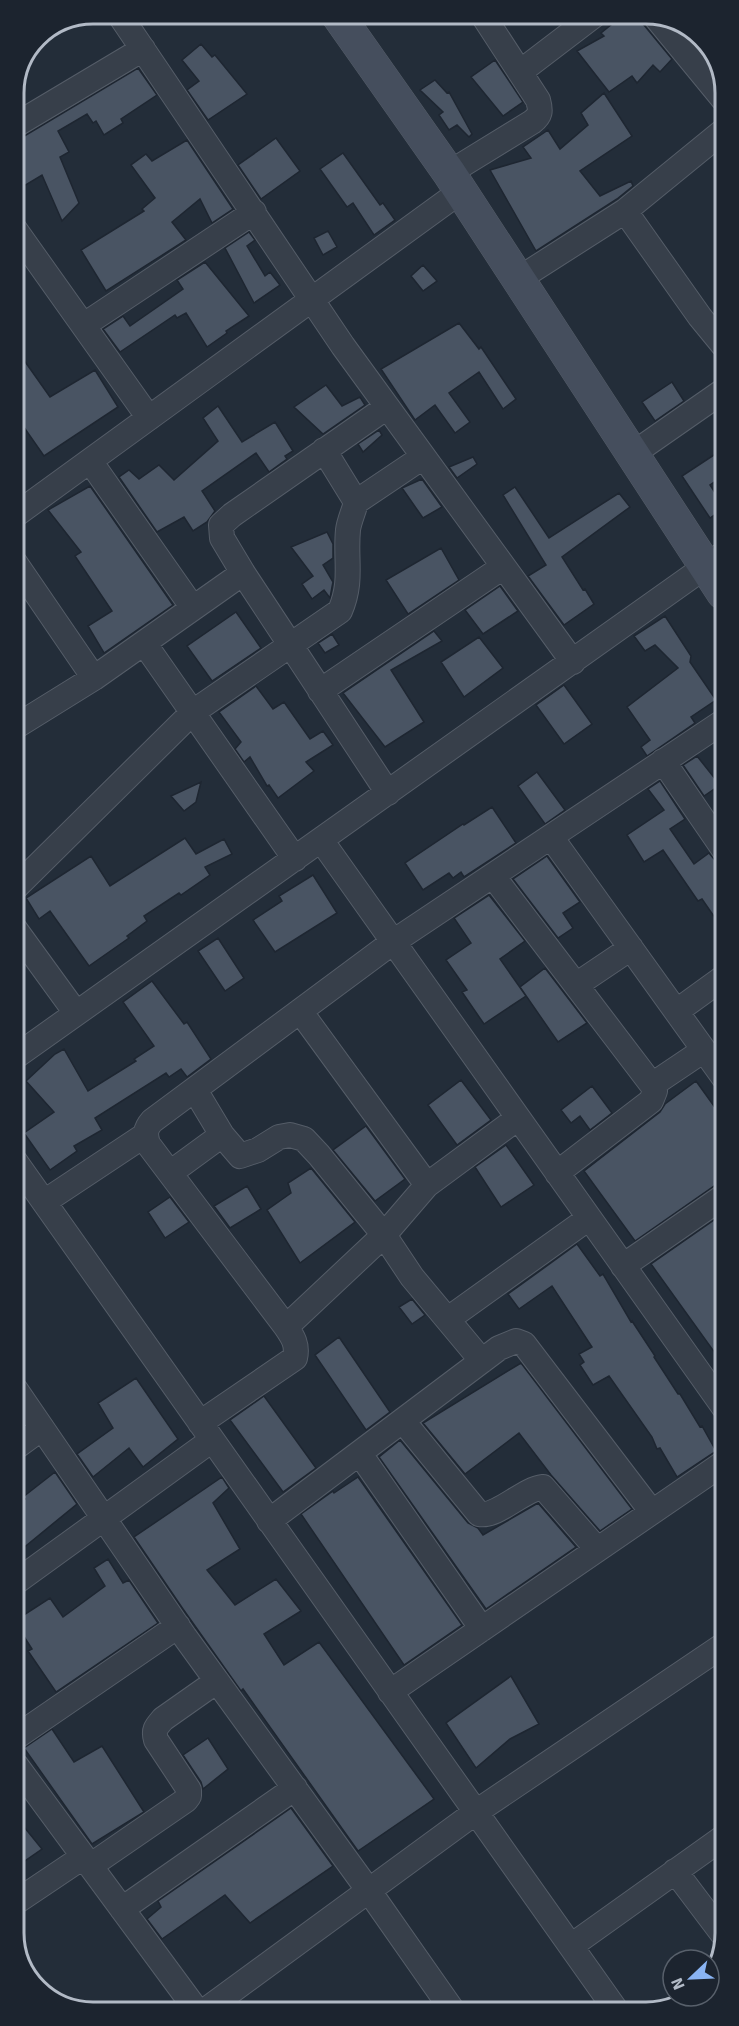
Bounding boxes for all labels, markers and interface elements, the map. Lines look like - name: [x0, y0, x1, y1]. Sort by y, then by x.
- north arrow: [661, 1948, 721, 2008]
- text: N: [667, 1974, 689, 1993]

